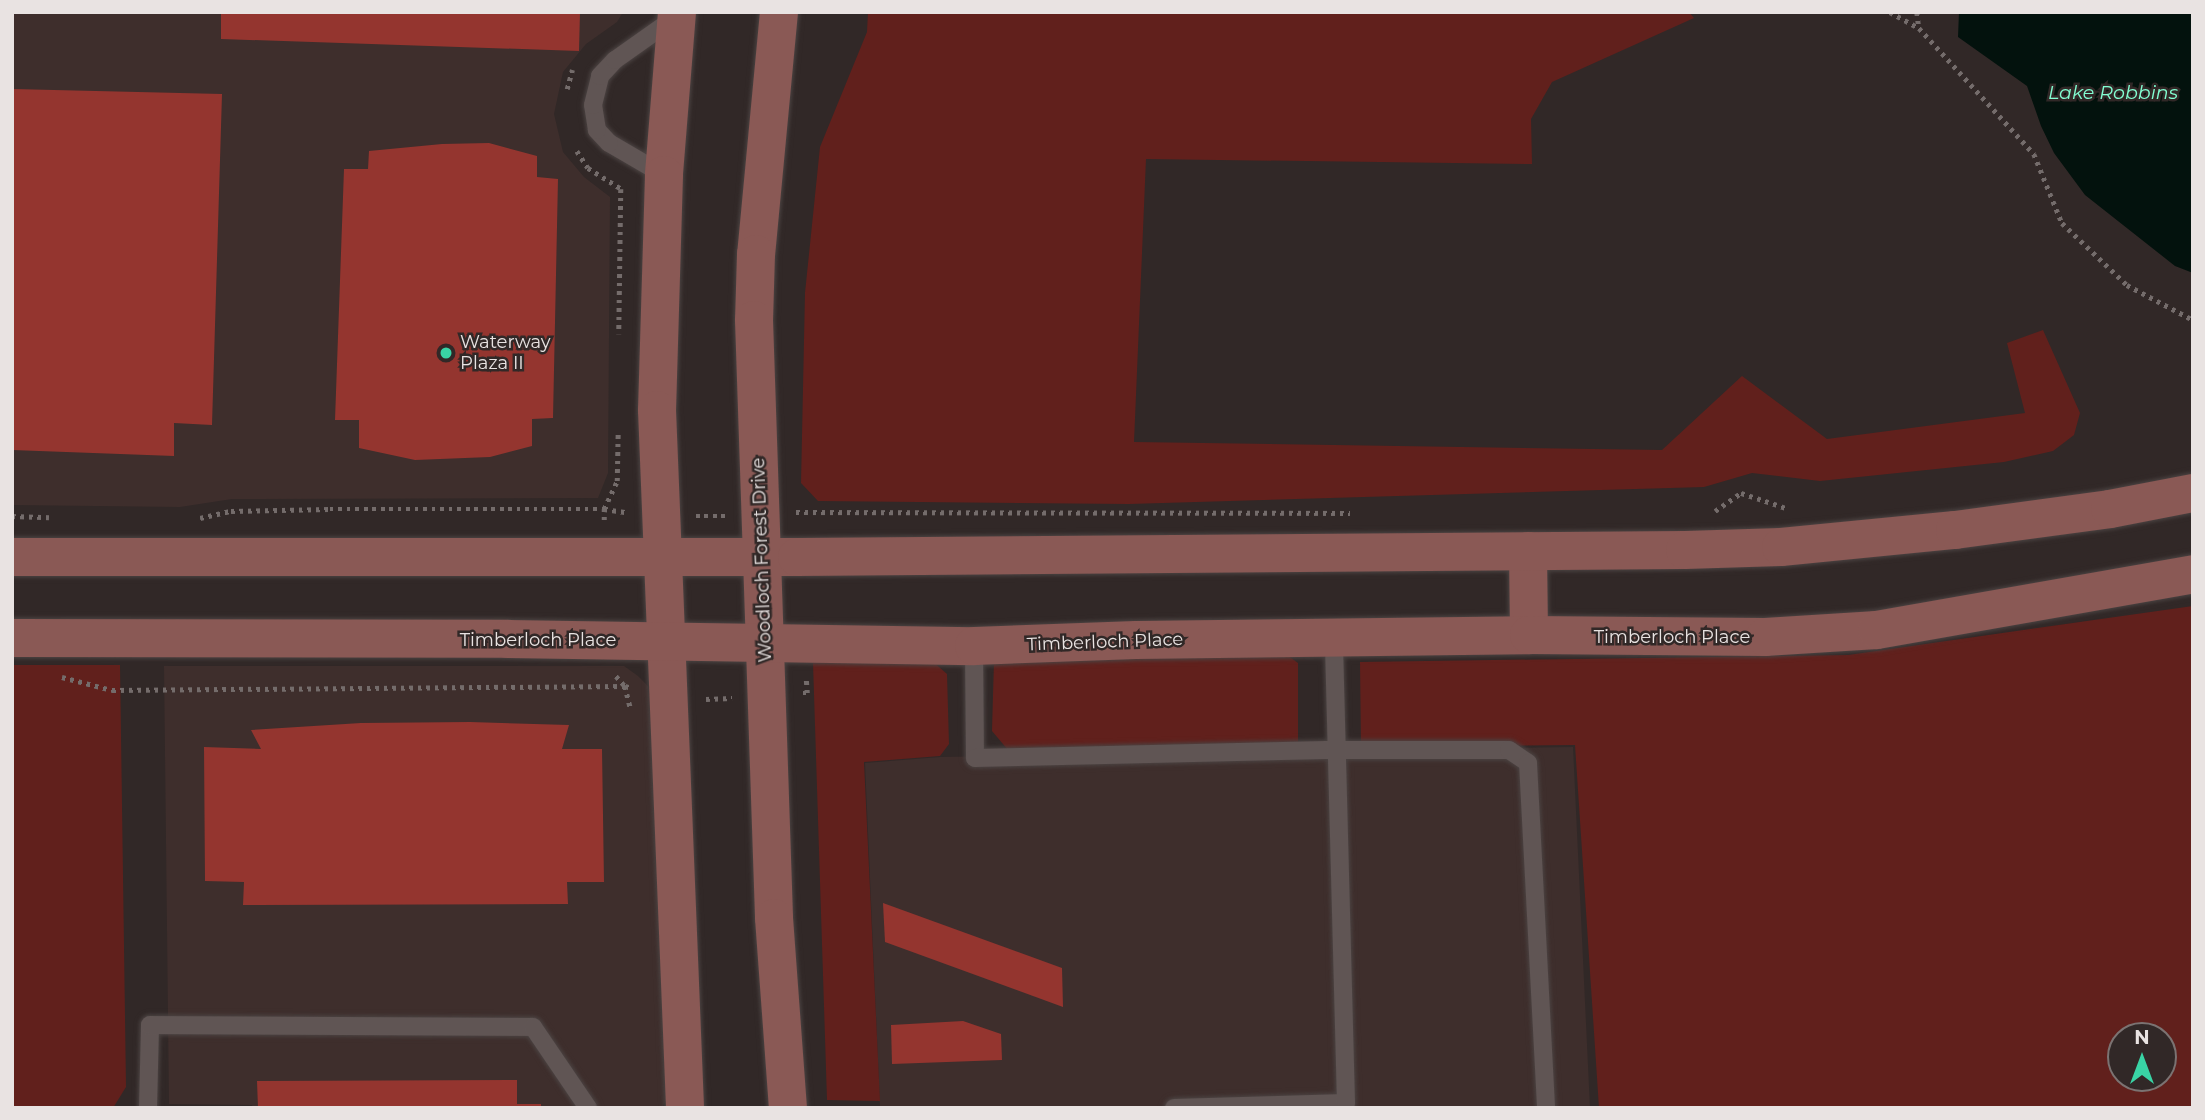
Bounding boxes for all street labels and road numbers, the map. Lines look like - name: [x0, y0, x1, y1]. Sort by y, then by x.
- street label: Woodloch Forest Drive: [748, 457, 776, 663]
- street label: Timberloch Place: [1594, 626, 1750, 648]
- street label: Timberloch Place: [1026, 628, 1184, 656]
- street label: Timberloch Place: [460, 629, 616, 651]

